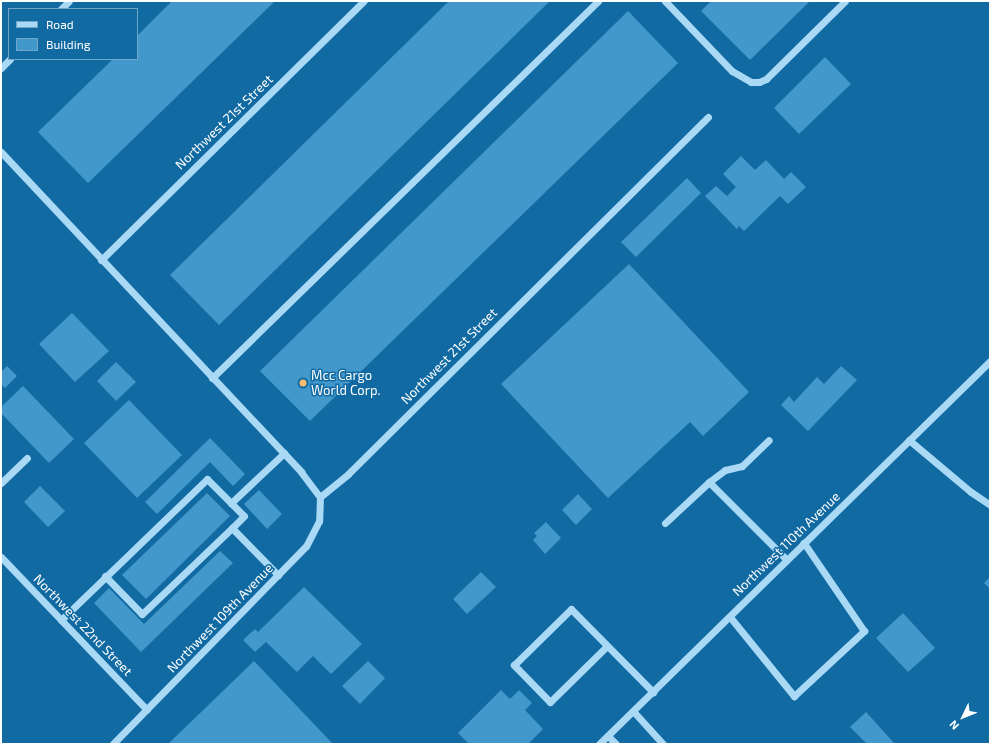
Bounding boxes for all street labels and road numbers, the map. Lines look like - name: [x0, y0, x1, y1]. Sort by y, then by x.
- street label: Northwest 21st Street: [172, 71, 276, 173]
- street label: Northwest 21st Street: [398, 305, 500, 407]
- street label: Northwest 110th Avenue: [729, 489, 843, 599]
- street label: Northwest 109th Avenue: [164, 560, 276, 676]
- street label: Northwest 22nd Street: [30, 571, 136, 679]

